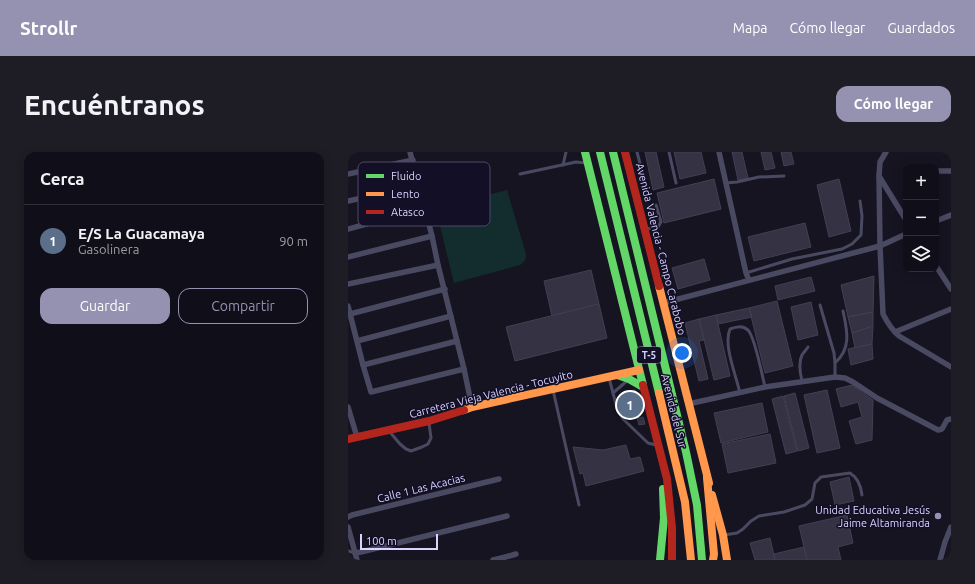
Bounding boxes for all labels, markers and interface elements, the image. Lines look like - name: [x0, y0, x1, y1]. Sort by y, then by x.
- text: Strollr: [20, 17, 77, 39]
- text: Mapa: [733, 20, 768, 36]
- text: Cómo llegar: [790, 20, 865, 36]
- text: Guardados: [887, 20, 955, 36]
- button: Cómo llegar: [836, 86, 951, 122]
- text: Encuéntranos: [24, 89, 205, 120]
- legend: [358, 162, 490, 226]
- street label: Avenida Valencia - Campo Carabobo: [634, 162, 688, 336]
- map controls: [903, 164, 939, 272]
- button: +: [903, 164, 939, 200]
- text: Cerca: [40, 169, 85, 188]
- text: Fluido: [391, 170, 422, 182]
- text: Lento: [391, 188, 420, 200]
- button: −: [903, 200, 939, 236]
- text: Atasco: [391, 206, 424, 218]
- text: E/S La Guacamaya: [78, 225, 205, 242]
- text: 1: [49, 234, 57, 248]
- text: 90 m: [279, 234, 308, 248]
- button: layers: [903, 236, 939, 272]
- text: Gasolinera: [78, 242, 139, 256]
- button: Guardar: [40, 288, 170, 324]
- button: Compartir: [178, 288, 308, 324]
- your location: [672, 343, 692, 363]
- road number: T-5: [637, 347, 661, 363]
- street label: Carretera Vieja Valencia - Tocuyito: [408, 368, 574, 420]
- street label: Avenida del Sur: [659, 373, 689, 450]
- pin: 1: [617, 390, 643, 420]
- street label: Calle 1 Las Acacias: [376, 471, 466, 505]
- place label: Unidad Educativa Jesús Jaime Altamiranda: [815, 504, 930, 529]
- marker: Unidad Educativa Jesús Jaime Altamiranda: [933, 511, 943, 521]
- scale bar: [360, 532, 438, 551]
- text: 100 m: [366, 535, 397, 547]

